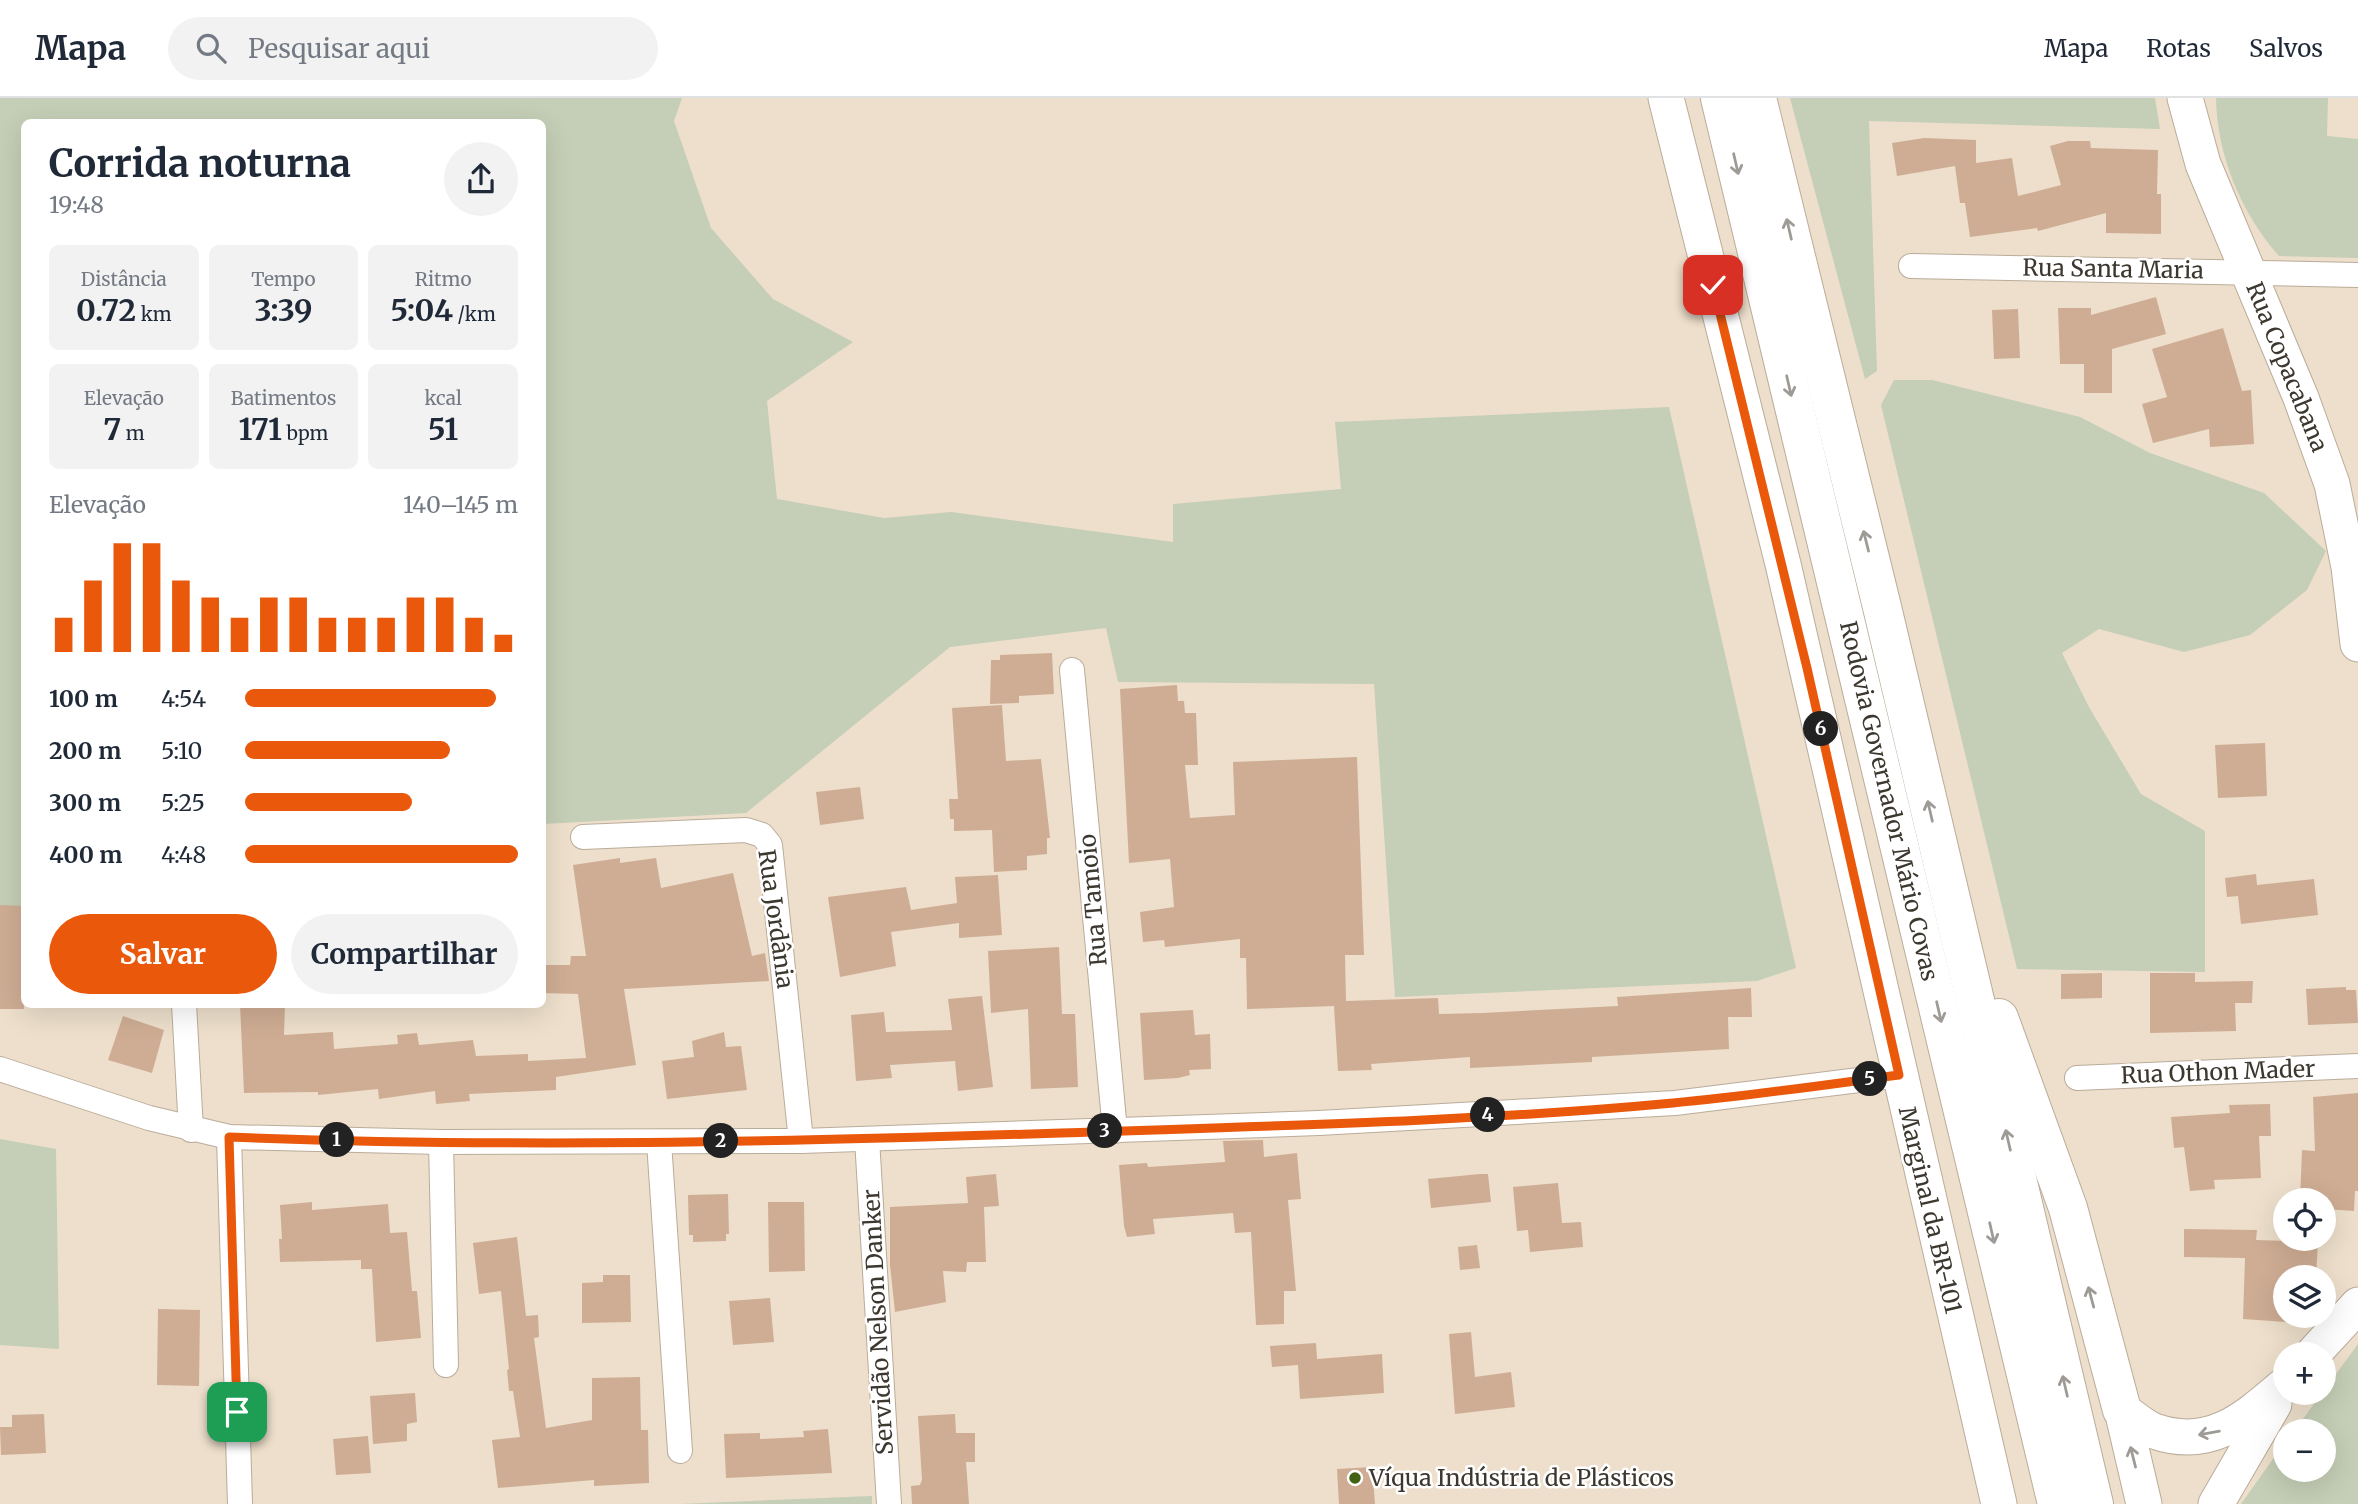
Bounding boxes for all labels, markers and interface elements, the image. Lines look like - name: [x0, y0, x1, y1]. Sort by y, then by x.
- search box: [168, 17, 658, 80]
- text: Mapa: [35, 28, 126, 69]
- icon: search: [192, 29, 230, 67]
- text: Pesquisar aqui: [248, 32, 430, 65]
- text: Mapa: [2044, 33, 2108, 64]
- text: Rotas: [2146, 33, 2211, 64]
- text: Salvos: [2249, 33, 2323, 64]
- text: Corrida noturna: [49, 140, 351, 187]
- button: share: [444, 142, 518, 216]
- one-way arrow: [1730, 152, 1743, 175]
- text: 19:48: [49, 190, 104, 219]
- one-way arrow: [1781, 218, 1795, 241]
- street label: Rua Santa Maria: [2022, 252, 2204, 285]
- pin: [1683, 255, 1743, 315]
- icon: check: [1694, 266, 1732, 304]
- text: Distância: [81, 267, 167, 291]
- text: Tempo: [251, 267, 316, 291]
- text: Ritmo: [415, 267, 471, 291]
- street label: Rua Copacabana: [2240, 278, 2335, 456]
- text: 0.72: [76, 291, 136, 329]
- text: 3:39: [254, 291, 313, 329]
- text: 5:04: [391, 291, 453, 329]
- text: km: [136, 302, 172, 326]
- text: /km: [453, 302, 496, 326]
- one-way arrow: [1783, 374, 1796, 397]
- text: Elevação: [84, 386, 164, 410]
- text: Batimentos: [231, 386, 336, 410]
- text: kcal: [424, 386, 462, 410]
- text: 7: [103, 410, 121, 448]
- text: 171: [239, 410, 282, 448]
- text: 51: [428, 410, 458, 448]
- text: m: [121, 421, 145, 445]
- text: bpm: [282, 421, 328, 445]
- text: Elevação: [49, 490, 146, 519]
- text: 140–145 m: [403, 490, 518, 519]
- one-way arrow: [1859, 530, 1872, 553]
- street label: Rodovia Governador Mário Covas: [1834, 618, 1945, 984]
- text: 100 m: [49, 684, 118, 713]
- text: 4:54: [161, 684, 206, 713]
- pin: 6: [1804, 712, 1839, 746]
- text: 6: [1815, 716, 1826, 740]
- text: 200 m: [49, 736, 121, 765]
- text: 5:10: [161, 736, 202, 765]
- text: 300 m: [49, 788, 121, 817]
- text: 5:25: [161, 788, 205, 817]
- one-way arrow: [1923, 800, 1936, 823]
- street label: Rua Tamoio: [1072, 833, 1113, 967]
- text: 400 m: [49, 840, 123, 869]
- text: 4:48: [161, 840, 206, 869]
- street label: Rua Jordânia: [752, 848, 801, 990]
- button: Salvar: [49, 914, 277, 994]
- button: Compartilhar: [291, 914, 518, 994]
- one-way arrow: [1933, 1000, 1946, 1023]
- street label: Rua Othon Mader: [2120, 1054, 2316, 1089]
- pin: 5: [1853, 1062, 1888, 1096]
- text: 5: [1864, 1066, 1875, 1090]
- pin: 4: [1470, 1098, 1506, 1132]
- text: 4: [1481, 1102, 1494, 1126]
- street label: Marginal da BR-101: [1893, 1104, 1968, 1316]
- pin: 3: [1088, 1114, 1122, 1148]
- text: 3: [1099, 1118, 1110, 1142]
- pin: 1: [320, 1122, 354, 1158]
- pin: 2: [704, 1124, 738, 1158]
- text: 1: [332, 1127, 341, 1151]
- text: 2: [715, 1128, 726, 1152]
- one-way arrow: [2000, 1129, 2014, 1152]
- street label: Servidão Nelson Danker: [856, 1188, 899, 1456]
- map controls: [2273, 1188, 2336, 1482]
- button: locate: [2273, 1188, 2336, 1251]
- one-way arrow: [1986, 1221, 1999, 1244]
- button: layers: [2273, 1265, 2336, 1328]
- one-way arrow: [2084, 1286, 2097, 1308]
- button: +: [2273, 1342, 2336, 1405]
- one-way arrow: [2058, 1375, 2072, 1398]
- pin: [207, 1382, 267, 1442]
- icon: arrive: [218, 1393, 256, 1431]
- button: −: [2273, 1419, 2336, 1482]
- one-way arrow: [2198, 1427, 2221, 1440]
- one-way arrow: [2126, 1446, 2139, 1469]
- place label: Víqua Indústria de Plásticos: [1368, 1463, 1674, 1492]
- marker: Víqua Indústria de Plásticos: [1347, 1470, 1363, 1486]

